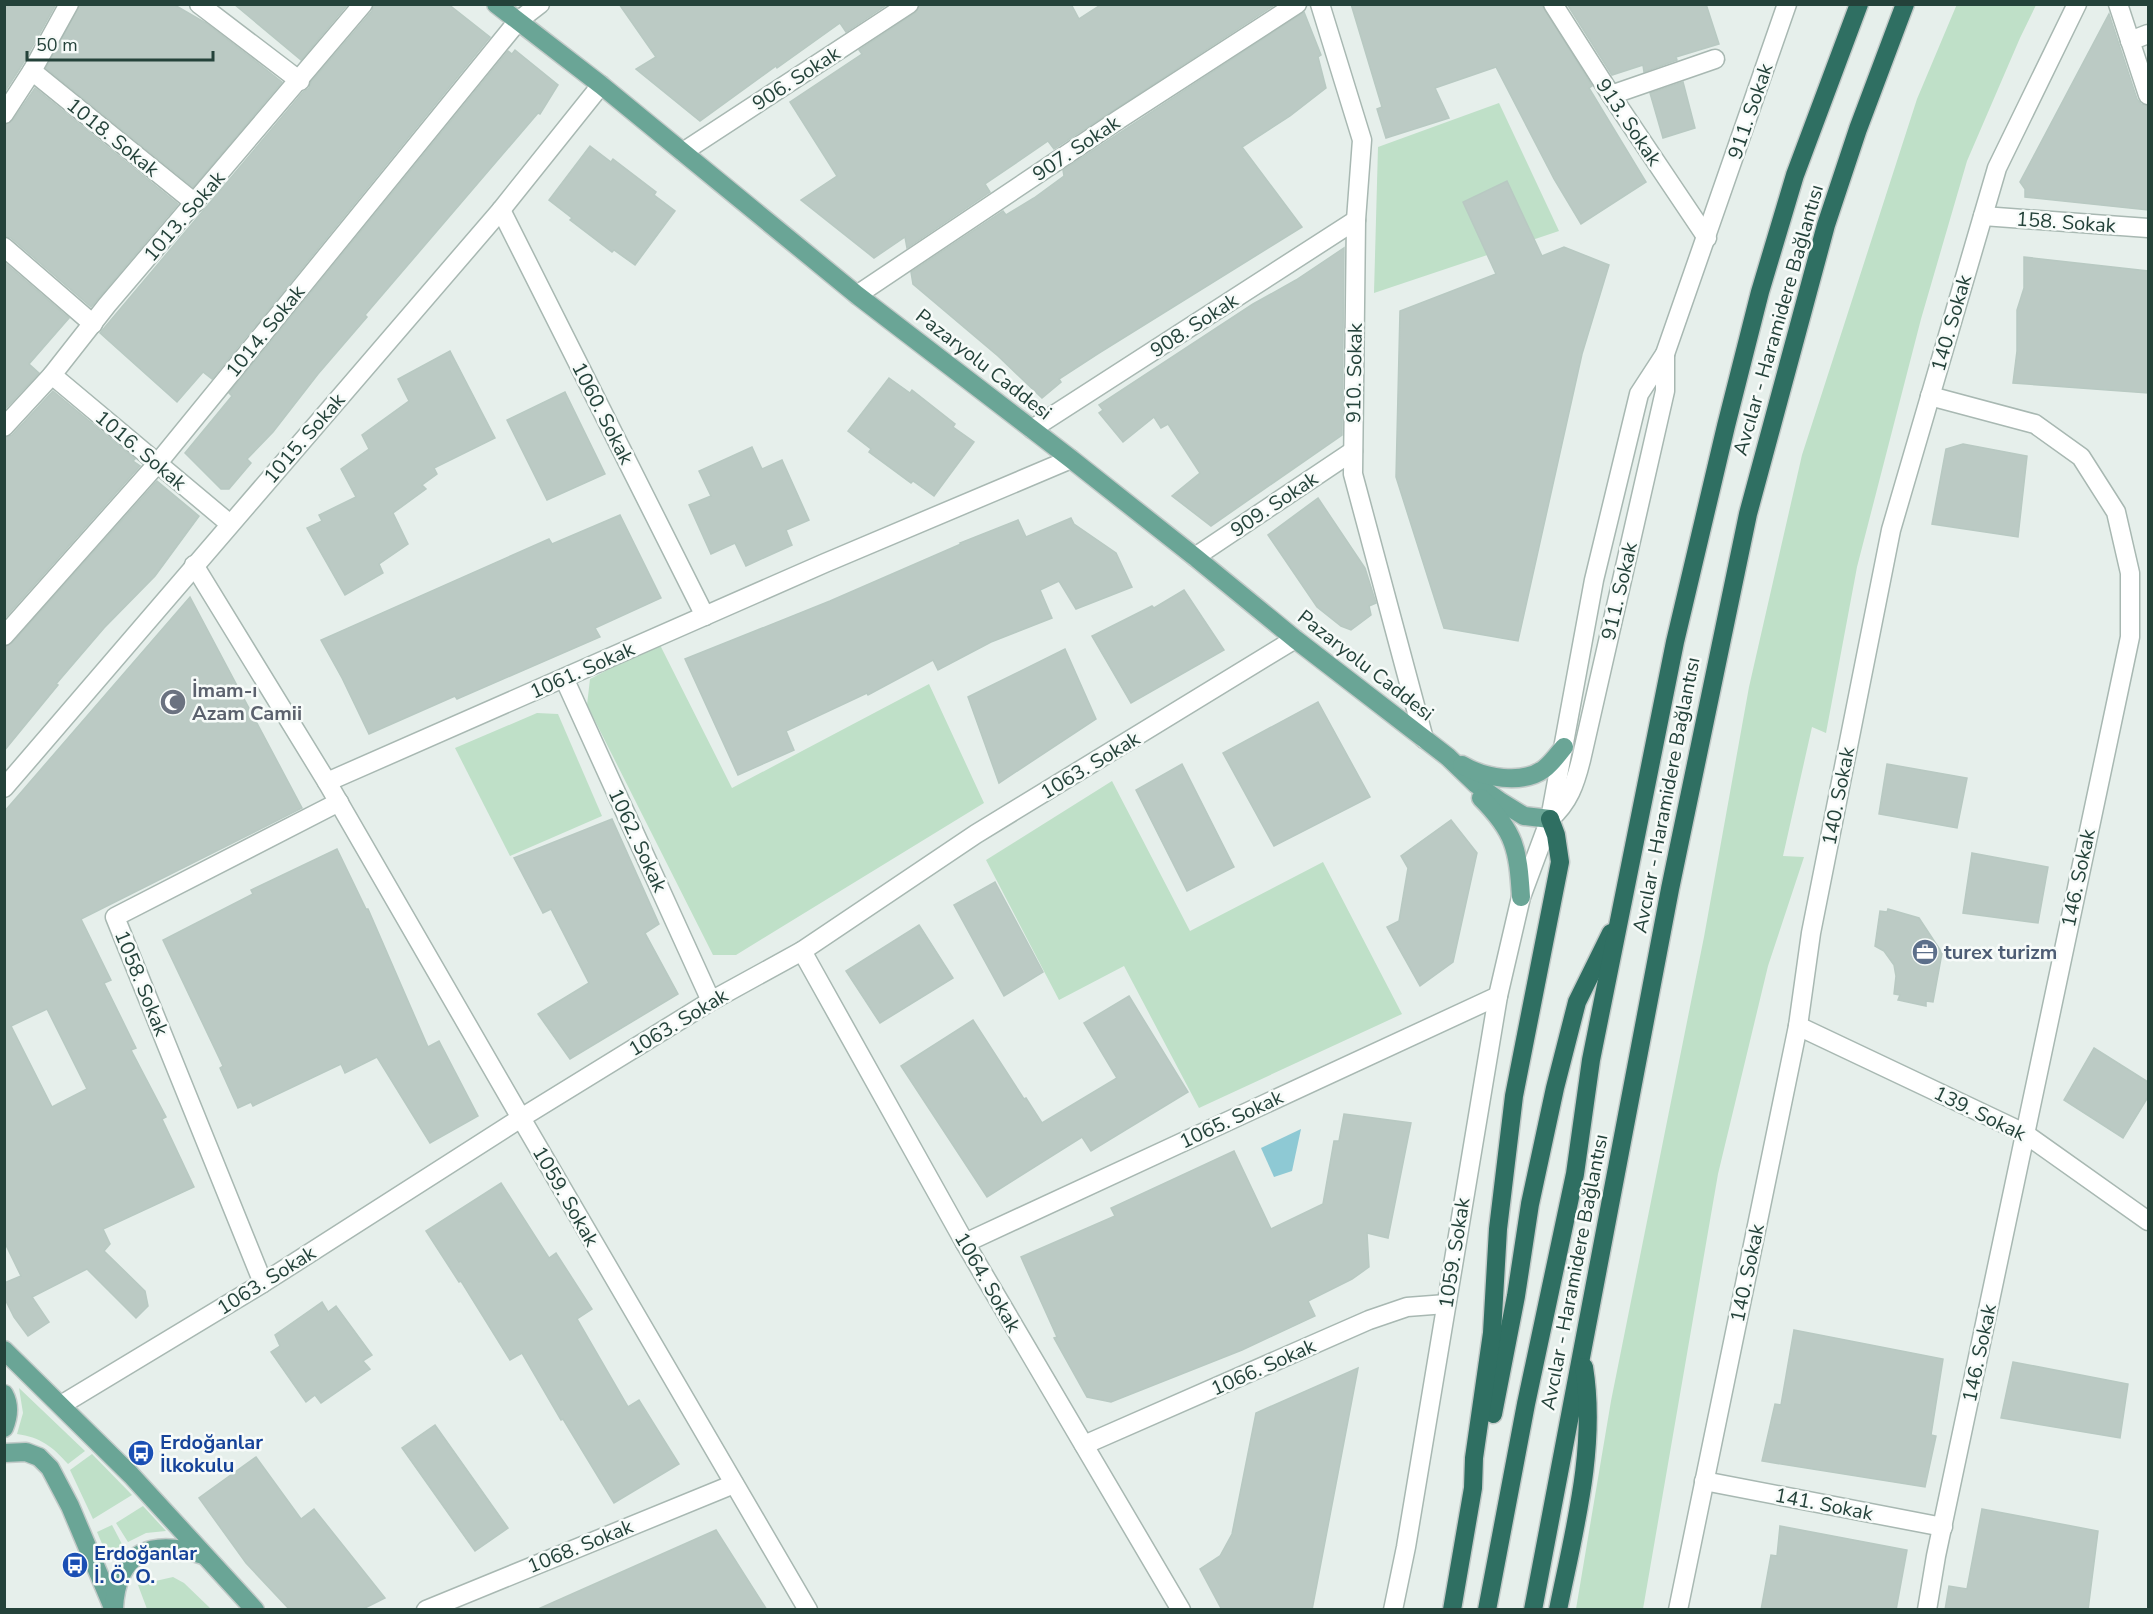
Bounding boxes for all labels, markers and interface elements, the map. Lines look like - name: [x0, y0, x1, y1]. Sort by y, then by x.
- scale bar: [27, 24, 213, 62]
- text: 50 m: [36, 33, 78, 57]
- street label: 906. Sokak: [747, 39, 846, 117]
- street label: 911. Sokak: [1721, 59, 1780, 163]
- street label: 913. Sokak: [1590, 73, 1668, 172]
- street label: 1018. Sokak: [61, 92, 165, 184]
- street label: 907. Sokak: [1027, 109, 1126, 187]
- street label: 1013. Sokak: [138, 165, 232, 267]
- street label: Avcılar - Haramidere Bağlantısı: [1727, 182, 1830, 459]
- street label: 158. Sokak: [2015, 206, 2118, 240]
- street label: 140. Sokak: [1925, 271, 1978, 375]
- street label: 1014. Sokak: [220, 279, 312, 383]
- street label: 908. Sokak: [1145, 286, 1244, 364]
- street label: Pazaryolu Caddesi: [910, 303, 1057, 426]
- street label: 910. Sokak: [1340, 322, 1369, 423]
- street label: 1060. Sokak: [565, 357, 640, 470]
- street label: 1015. Sokak: [258, 387, 352, 489]
- street label: 1016. Sokak: [89, 404, 193, 497]
- street label: 909. Sokak: [1225, 465, 1324, 543]
- street label: 911. Sokak: [1595, 539, 1644, 643]
- street label: Pazaryolu Caddesi: [1292, 604, 1439, 727]
- street label: 1061. Sokak: [526, 635, 640, 705]
- street label: Avcılar - Haramidere Bağlantısı: [1626, 655, 1707, 935]
- place label: İmam-ı Azam Camii: [192, 677, 302, 727]
- mosque icon: İmam-ı Azam Camii: [158, 687, 188, 717]
- street label: 1063. Sokak: [1035, 725, 1146, 806]
- street label: 140. Sokak: [1816, 744, 1861, 848]
- street label: 1062. Sokak: [602, 784, 674, 897]
- street label: 146. Sokak: [2055, 826, 2102, 930]
- street label: 1058. Sokak: [108, 926, 175, 1041]
- office icon: turex turizm: [1910, 937, 1940, 967]
- place label: turex turizm: [1944, 939, 2057, 966]
- street label: 1063. Sokak: [623, 982, 734, 1063]
- street label: 139. Sokak: [1929, 1079, 2031, 1148]
- street label: 1065. Sokak: [1175, 1083, 1288, 1155]
- street label: Avcılar - Haramidere Bağlantısı: [1534, 1132, 1615, 1412]
- street label: 1059. Sokak: [526, 1141, 606, 1252]
- street label: 1059. Sokak: [1432, 1195, 1477, 1310]
- street label: 140. Sokak: [1724, 1221, 1771, 1325]
- street label: 1064. Sokak: [948, 1227, 1028, 1338]
- street label: 1063. Sokak: [212, 1239, 322, 1321]
- street label: 146. Sokak: [1956, 1301, 2003, 1405]
- street label: 1066. Sokak: [1207, 1332, 1321, 1402]
- place label: Erdoğanlar İlkokulu: [160, 1429, 263, 1479]
- bus stop icon: Erdoğanlar İlkokulu: [126, 1438, 156, 1468]
- street label: 141. Sokak: [1772, 1482, 1876, 1527]
- street label: 1068. Sokak: [523, 1513, 638, 1580]
- place label: Erdoğanlar İ. Ö. O.: [94, 1540, 197, 1590]
- bus stop icon: Erdoğanlar İ. Ö. O.: [60, 1550, 90, 1580]

